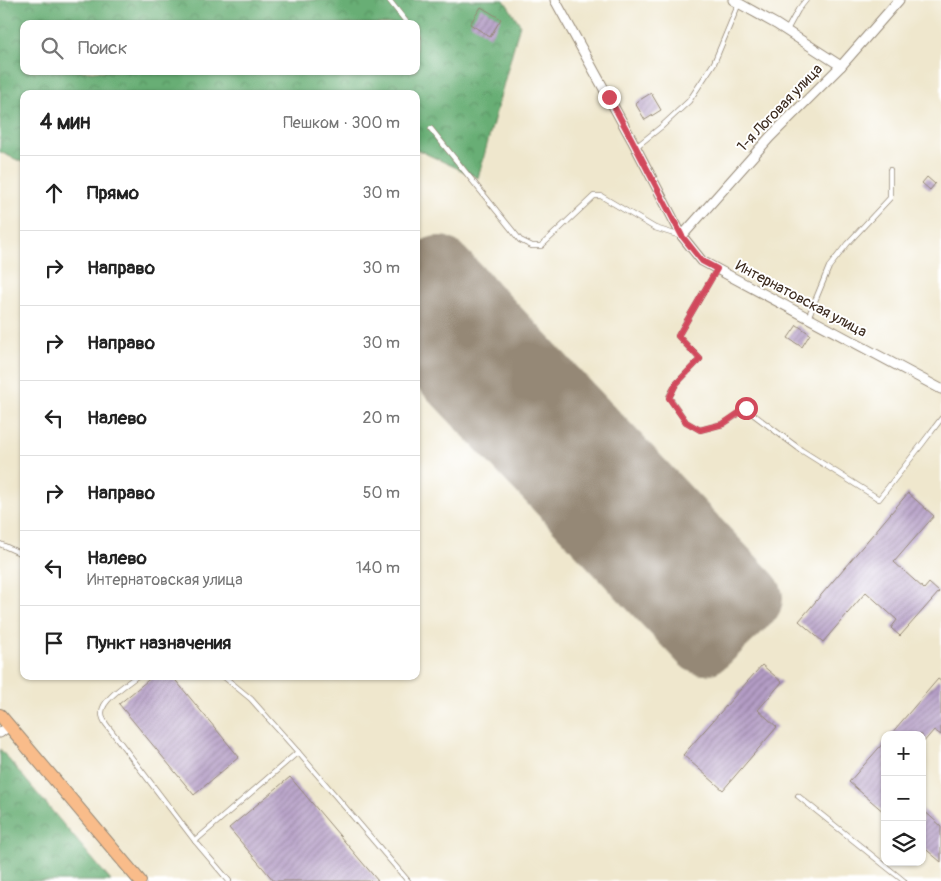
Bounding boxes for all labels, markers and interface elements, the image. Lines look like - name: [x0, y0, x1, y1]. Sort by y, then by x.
- search box: [20, 20, 420, 75]
- icon: search: [38, 34, 66, 62]
- text: Поиск: [78, 36, 128, 60]
- street label: 1-я Логовая улица: [733, 60, 827, 156]
- route end: [598, 86, 621, 109]
- text: 4 мин: [40, 109, 90, 136]
- text: Пешком · 300 m: [283, 113, 400, 133]
- icon: ahead: [40, 179, 68, 207]
- text: Прямо: [87, 181, 139, 205]
- text: 30 m: [362, 183, 400, 203]
- icon: right: [40, 254, 68, 282]
- text: Направо: [87, 256, 155, 280]
- street label: Интернатовская улица: [732, 256, 870, 342]
- text: 30 m: [362, 258, 400, 278]
- icon: right: [40, 329, 68, 357]
- text: Направо: [87, 331, 155, 355]
- text: 30 m: [362, 333, 400, 353]
- route start: [735, 397, 758, 420]
- icon: left: [40, 404, 68, 432]
- text: Налево: [87, 406, 147, 430]
- text: 20 m: [362, 408, 400, 428]
- icon: right: [40, 479, 68, 507]
- text: Направо: [87, 481, 155, 505]
- text: 50 m: [363, 483, 400, 503]
- text: Налево: [87, 546, 147, 570]
- icon: left: [40, 554, 68, 582]
- text: 140 m: [356, 558, 400, 578]
- text: Интернатовская улица: [87, 570, 243, 590]
- icon: arrive: [40, 629, 68, 657]
- text: Пункт назначения: [87, 631, 231, 655]
- map controls: [881, 731, 926, 866]
- button: +: [881, 731, 926, 776]
- button: −: [881, 776, 926, 821]
- button: layers: [881, 821, 926, 866]

